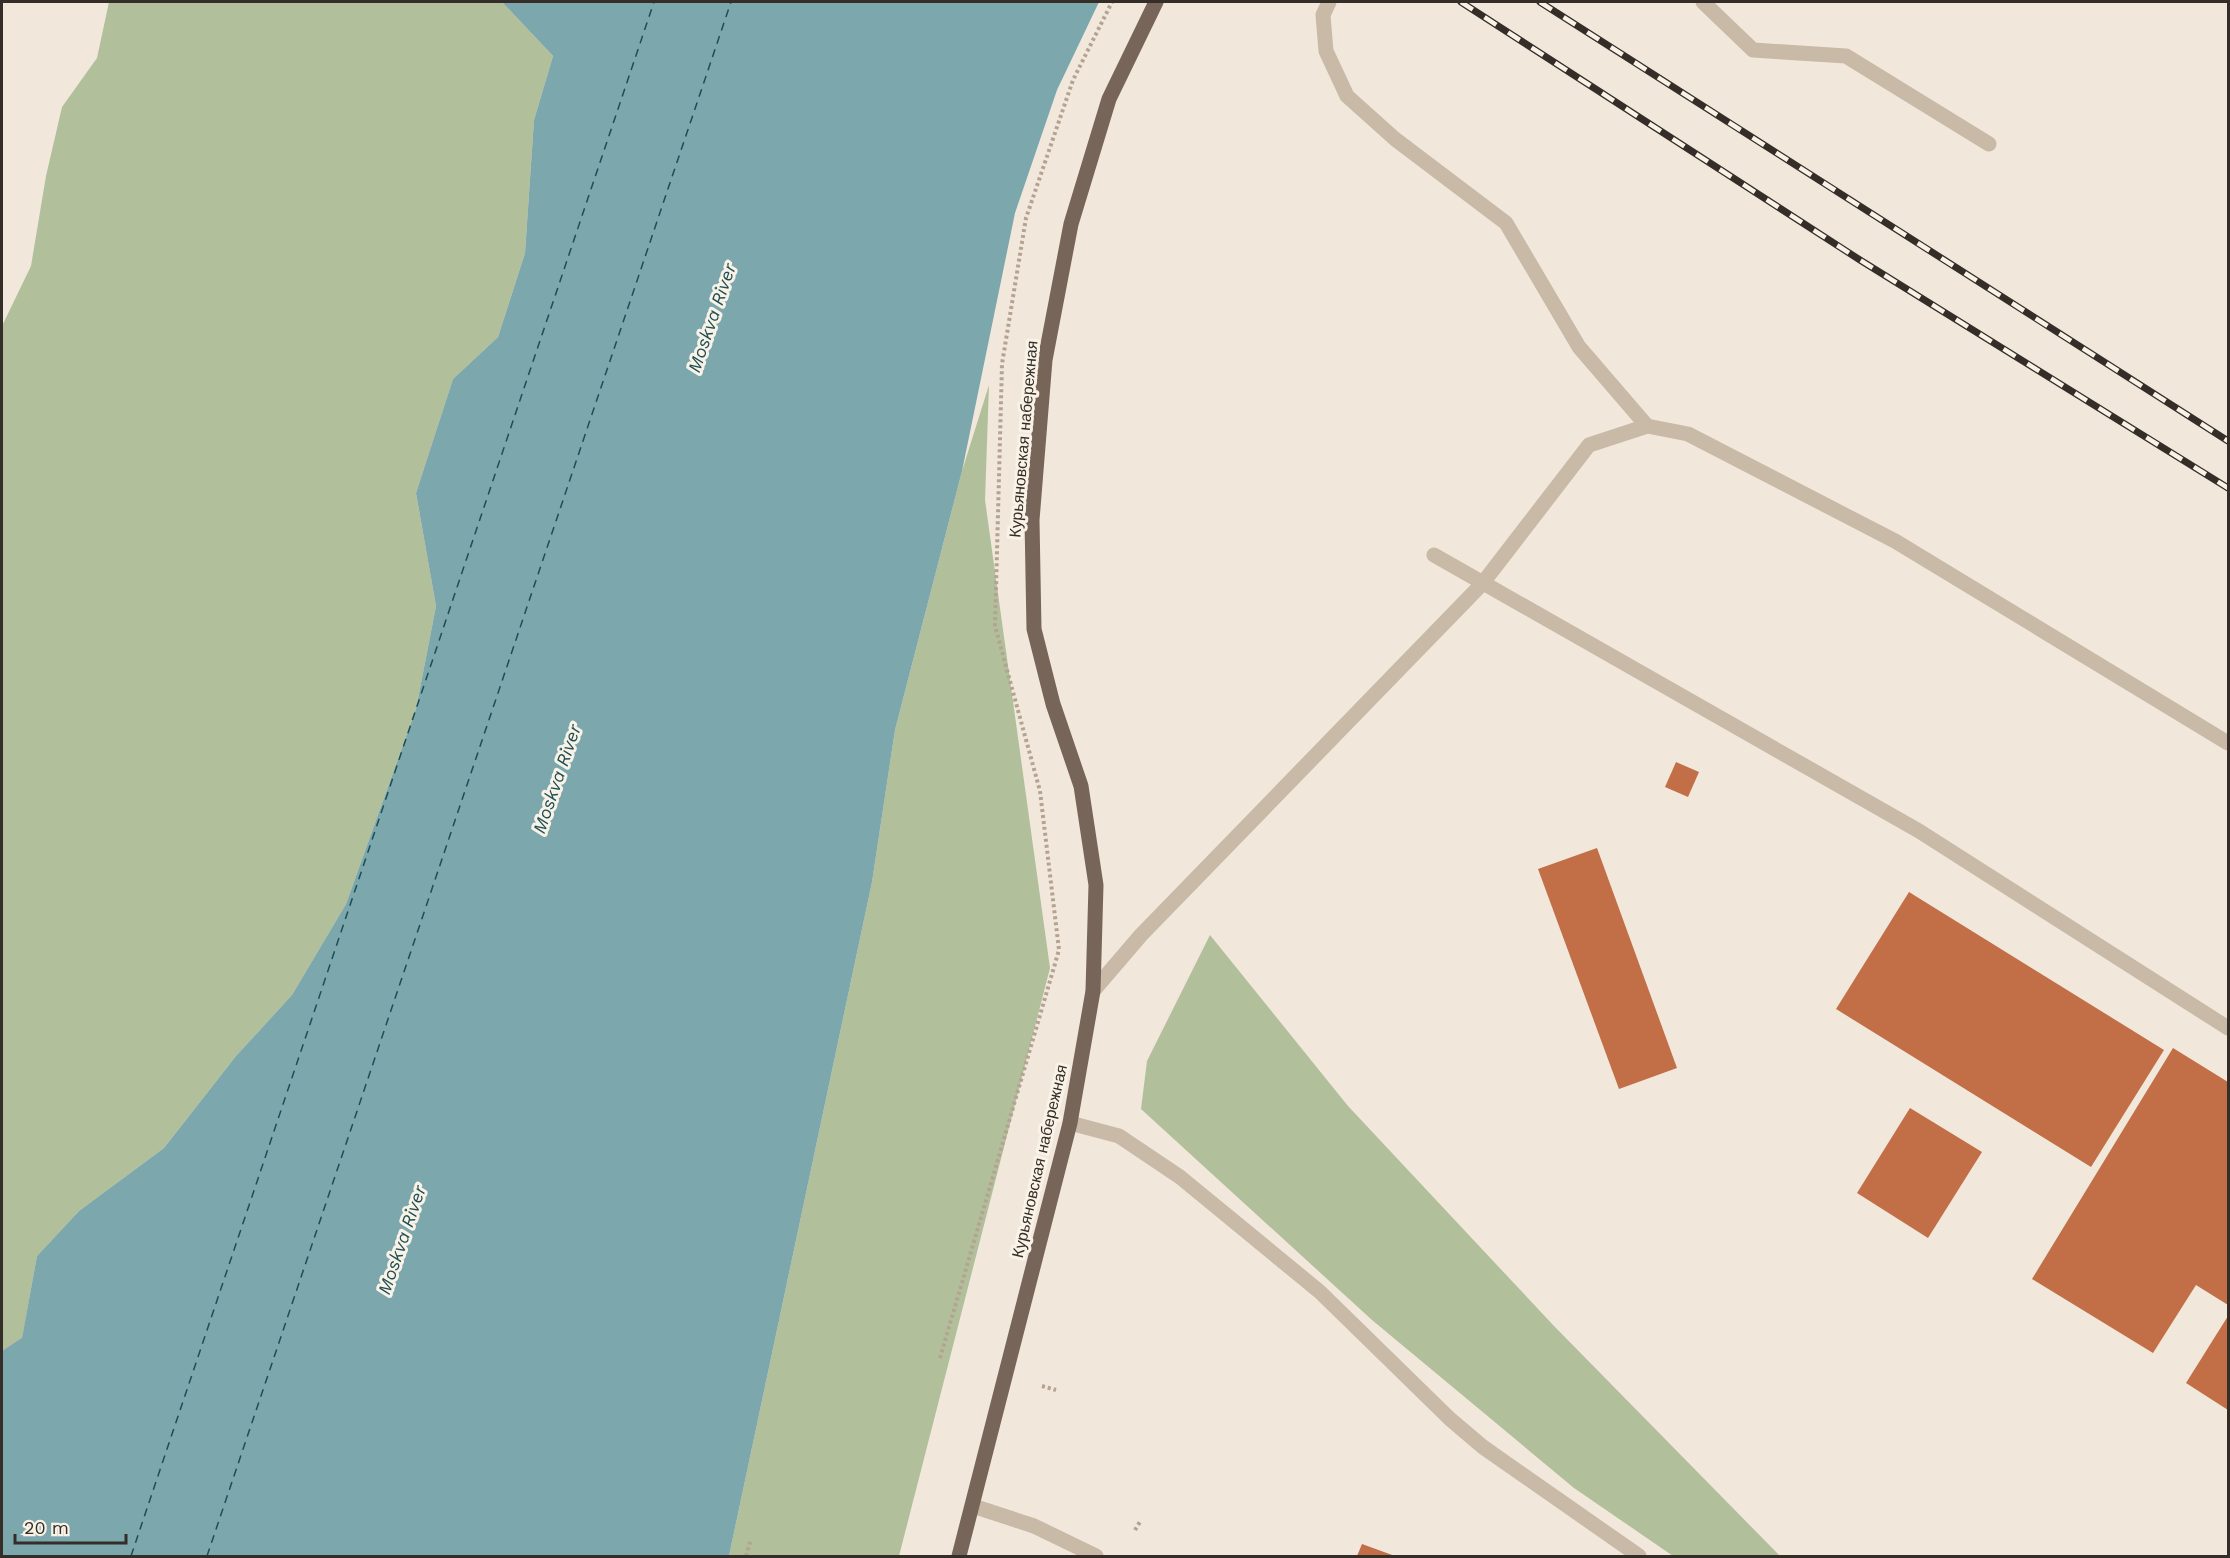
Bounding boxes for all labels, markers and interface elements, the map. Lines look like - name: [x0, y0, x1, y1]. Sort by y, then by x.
- water label: Moskva River: [683, 260, 740, 375]
- street label: Курьяновская набережная: [1005, 340, 1042, 538]
- water label: Moskva River: [528, 721, 585, 836]
- street label: Курьяновская набережная: [1008, 1063, 1071, 1260]
- water label: Moskva River: [373, 1182, 430, 1297]
- scale bar: [15, 1507, 126, 1545]
- text: 20 m: [24, 1517, 69, 1538]

